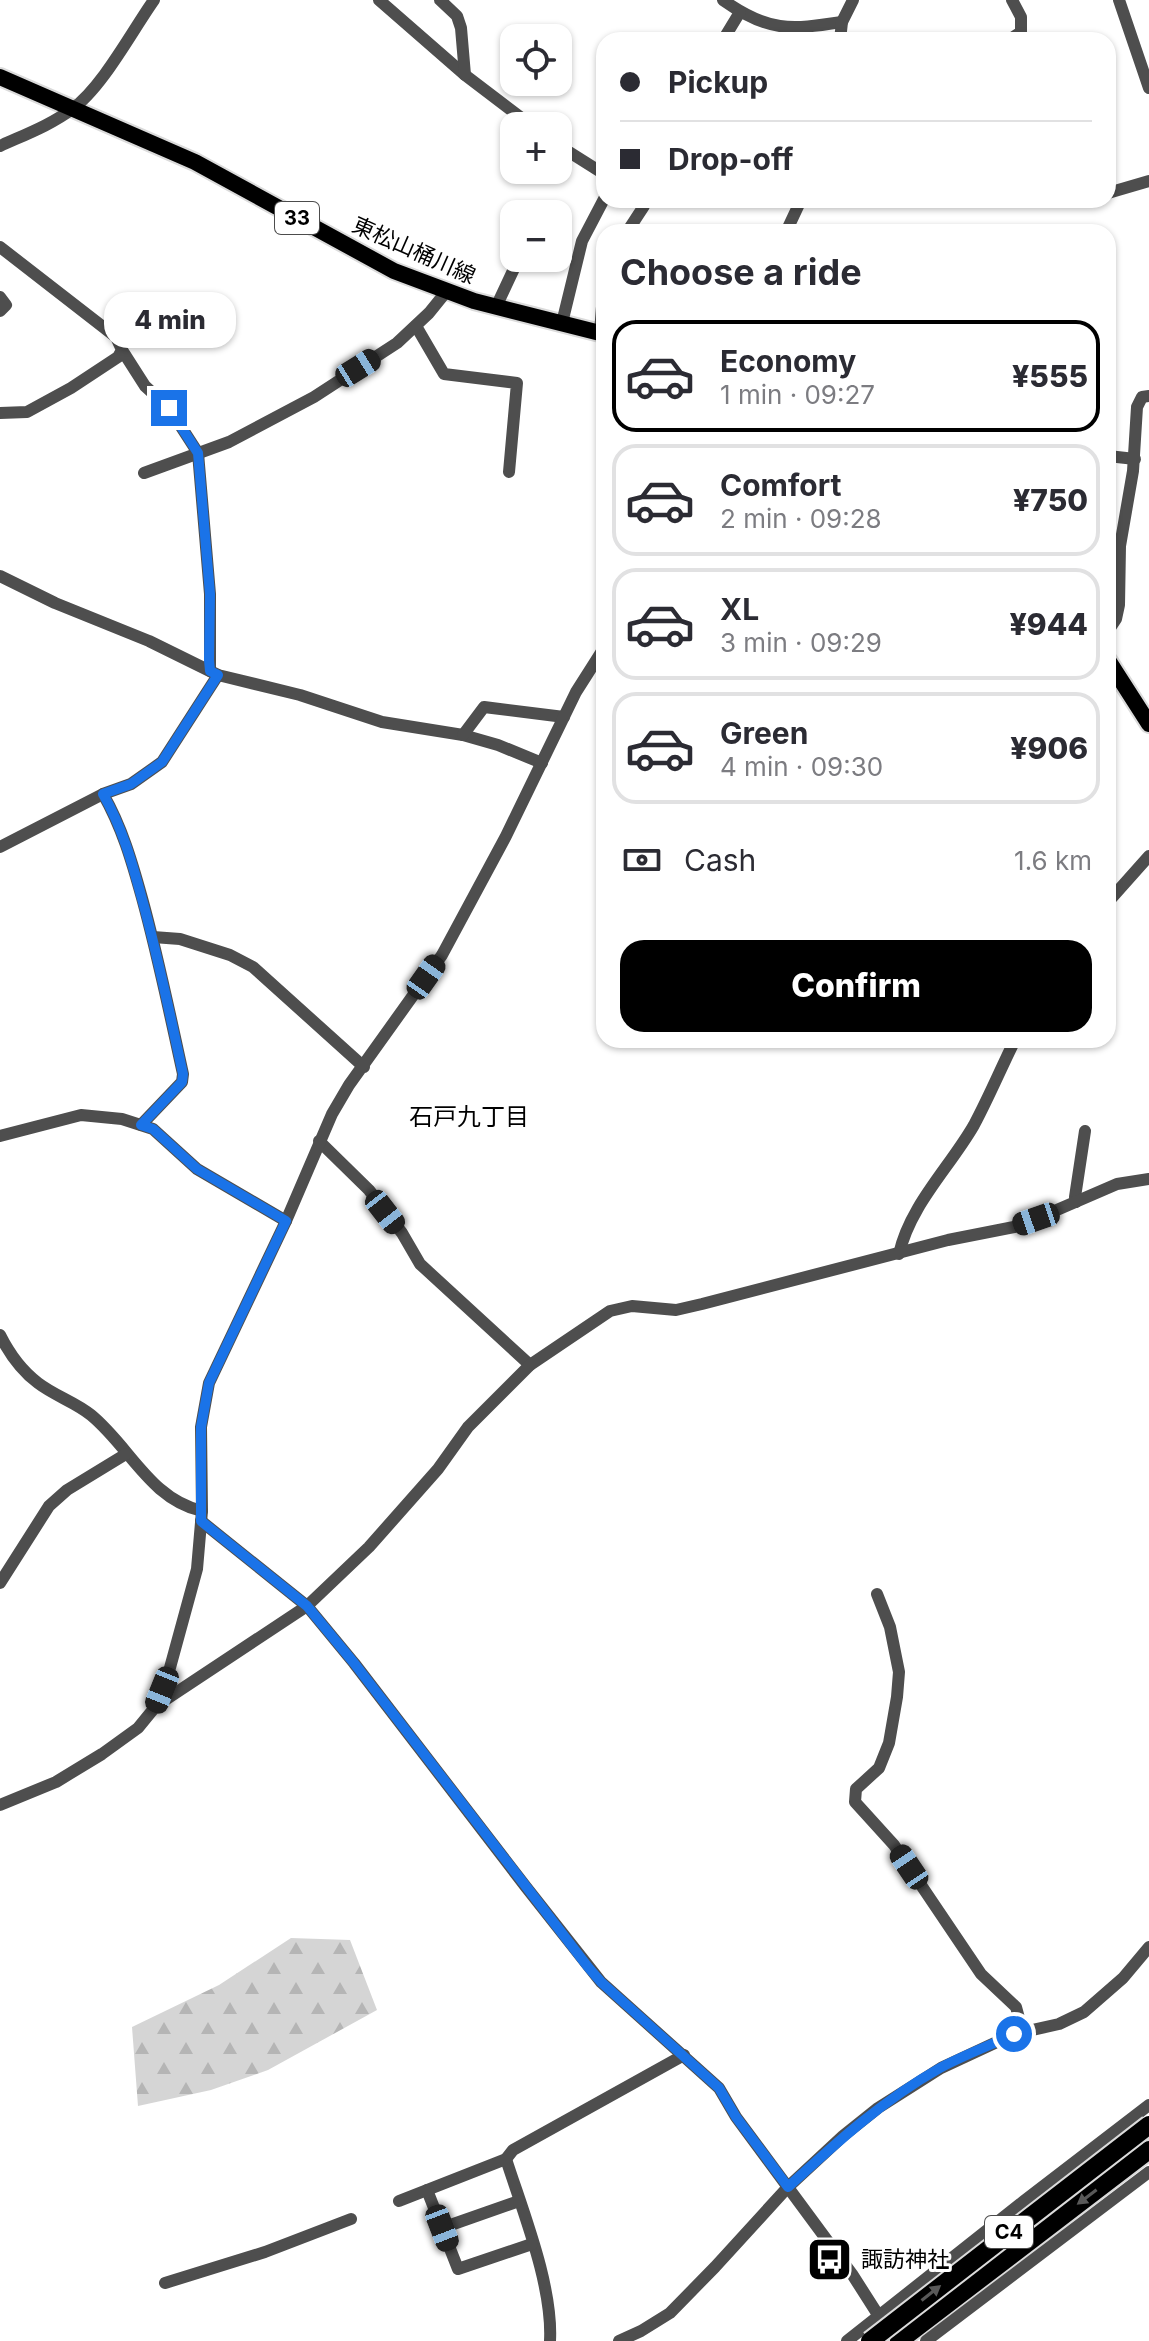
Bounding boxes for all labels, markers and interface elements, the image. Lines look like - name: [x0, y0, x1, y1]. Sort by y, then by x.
- map controls: [500, 24, 572, 272]
- button: locate: [500, 24, 572, 96]
- text: Pickup: [668, 64, 768, 100]
- button: +: [500, 112, 572, 184]
- text: Drop-off: [668, 141, 794, 177]
- button: −: [500, 200, 572, 272]
- road number: 33: [275, 202, 319, 234]
- street label: 東松山桶川線: [348, 211, 480, 289]
- text: Choose a ride: [620, 250, 862, 294]
- callout: 4 min: [103, 292, 235, 348]
- text: 4 min: [134, 304, 206, 335]
- icon: car: [624, 340, 696, 412]
- text: Economy: [720, 343, 856, 379]
- car: [331, 345, 385, 391]
- text: ¥555: [1012, 358, 1088, 394]
- text: 1 min · 09:27: [720, 379, 875, 410]
- route end: [151, 390, 187, 426]
- icon: car: [624, 464, 696, 536]
- text: Comfort: [720, 467, 841, 503]
- text: ¥750: [1013, 482, 1088, 518]
- text: 2 min · 09:28: [720, 503, 882, 534]
- icon: car: [624, 588, 696, 660]
- text: XL: [720, 591, 759, 627]
- text: ¥944: [1009, 606, 1088, 642]
- text: 3 min · 09:29: [720, 627, 882, 658]
- icon: car: [624, 712, 696, 784]
- text: Green: [720, 715, 808, 751]
- text: ¥906: [1010, 730, 1088, 766]
- text: 4 min · 09:30: [720, 751, 883, 782]
- icon: cash: [620, 838, 664, 882]
- text: Cash: [684, 842, 756, 878]
- text: 1.6 km: [1014, 845, 1092, 876]
- button: Confirm: [620, 940, 1092, 1032]
- car: [402, 950, 450, 1004]
- district label: 石戸九丁目: [409, 1102, 529, 1131]
- car: [361, 1186, 409, 1238]
- car: [1009, 1200, 1063, 1238]
- car: [142, 1663, 182, 1717]
- car: [886, 1840, 932, 1894]
- route start: [996, 2016, 1032, 2052]
- one-way arrow: [1077, 2188, 1097, 2204]
- car: [422, 2201, 462, 2255]
- road number: C4: [985, 2216, 1033, 2248]
- bus stop icon: 諏訪神社: [806, 2235, 854, 2283]
- place label: 諏訪神社: [861, 2246, 949, 2272]
- one-way arrow: [921, 2285, 941, 2302]

